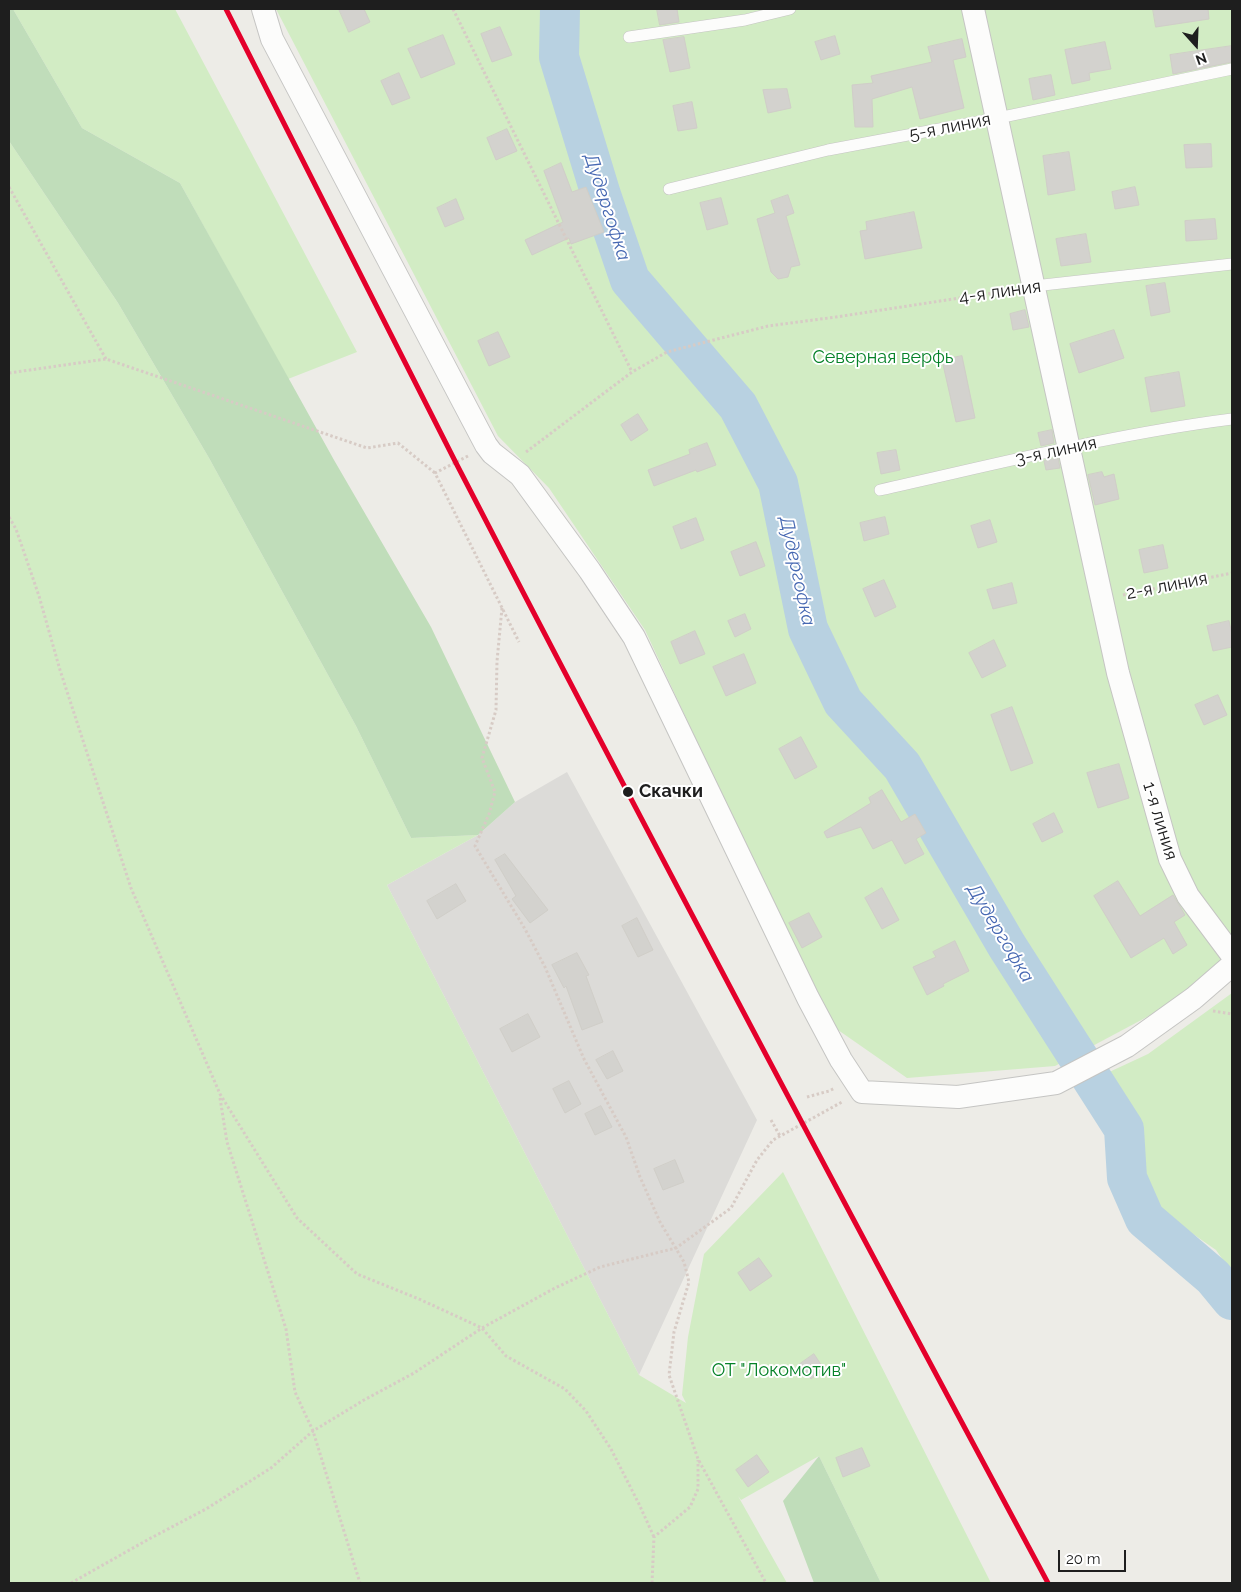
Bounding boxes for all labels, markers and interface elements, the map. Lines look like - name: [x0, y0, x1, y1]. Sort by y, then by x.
- north arrow: [1171, 20, 1221, 70]
- text: N: [1193, 50, 1209, 68]
- street label: 5-я линия: [907, 109, 993, 145]
- water label: Дудергофка: [579, 151, 635, 263]
- street label: 4-я линия: [958, 276, 1042, 308]
- park label: Северная верфь: [812, 347, 954, 369]
- street label: 3-я линия: [1013, 432, 1099, 470]
- water label: Дудергофка: [774, 514, 820, 628]
- street label: 2-я линия: [1125, 568, 1209, 604]
- street label: 1-я линия: [1138, 779, 1182, 863]
- place label: Скачки: [639, 781, 703, 803]
- marker: Скачки: [621, 785, 635, 799]
- water label: Дудергофка: [962, 879, 1038, 987]
- park label: ОТ "Локомотив": [712, 1360, 846, 1382]
- scale bar: [1061, 1540, 1128, 1572]
- text: 20 m: [1066, 1550, 1101, 1568]

